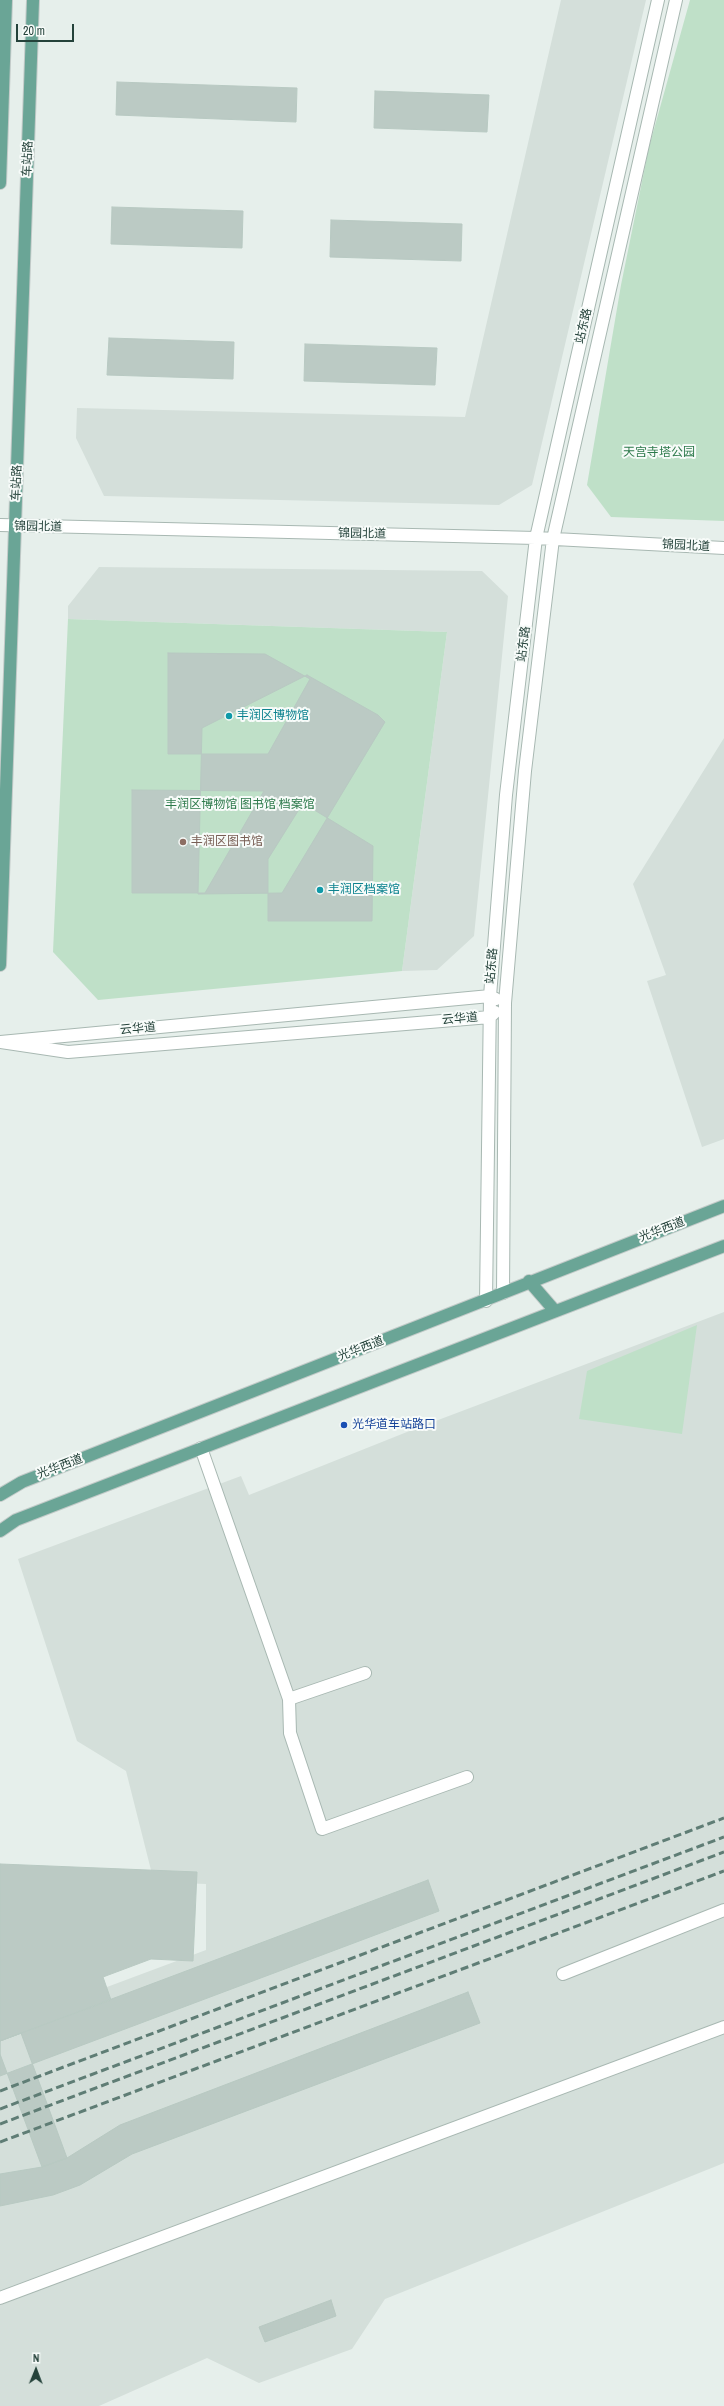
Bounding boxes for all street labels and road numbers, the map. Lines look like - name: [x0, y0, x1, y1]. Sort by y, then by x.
- street label: 车站路: [20, 141, 36, 177]
- street label: 站东路: [573, 307, 595, 345]
- street label: 车站路: [9, 465, 25, 501]
- street label: 锦园北道: [14, 519, 62, 535]
- street label: 锦园北道: [338, 526, 386, 542]
- street label: 锦园北道: [662, 538, 710, 554]
- street label: 站东路: [515, 625, 533, 663]
- street label: 站东路: [483, 947, 501, 985]
- street label: 云华道: [441, 1010, 479, 1028]
- street label: 云华道: [119, 1020, 157, 1038]
- street label: 光华西道: [637, 1215, 687, 1245]
- street label: 光华西道: [336, 1334, 386, 1364]
- street label: 光华西道: [35, 1452, 85, 1482]

